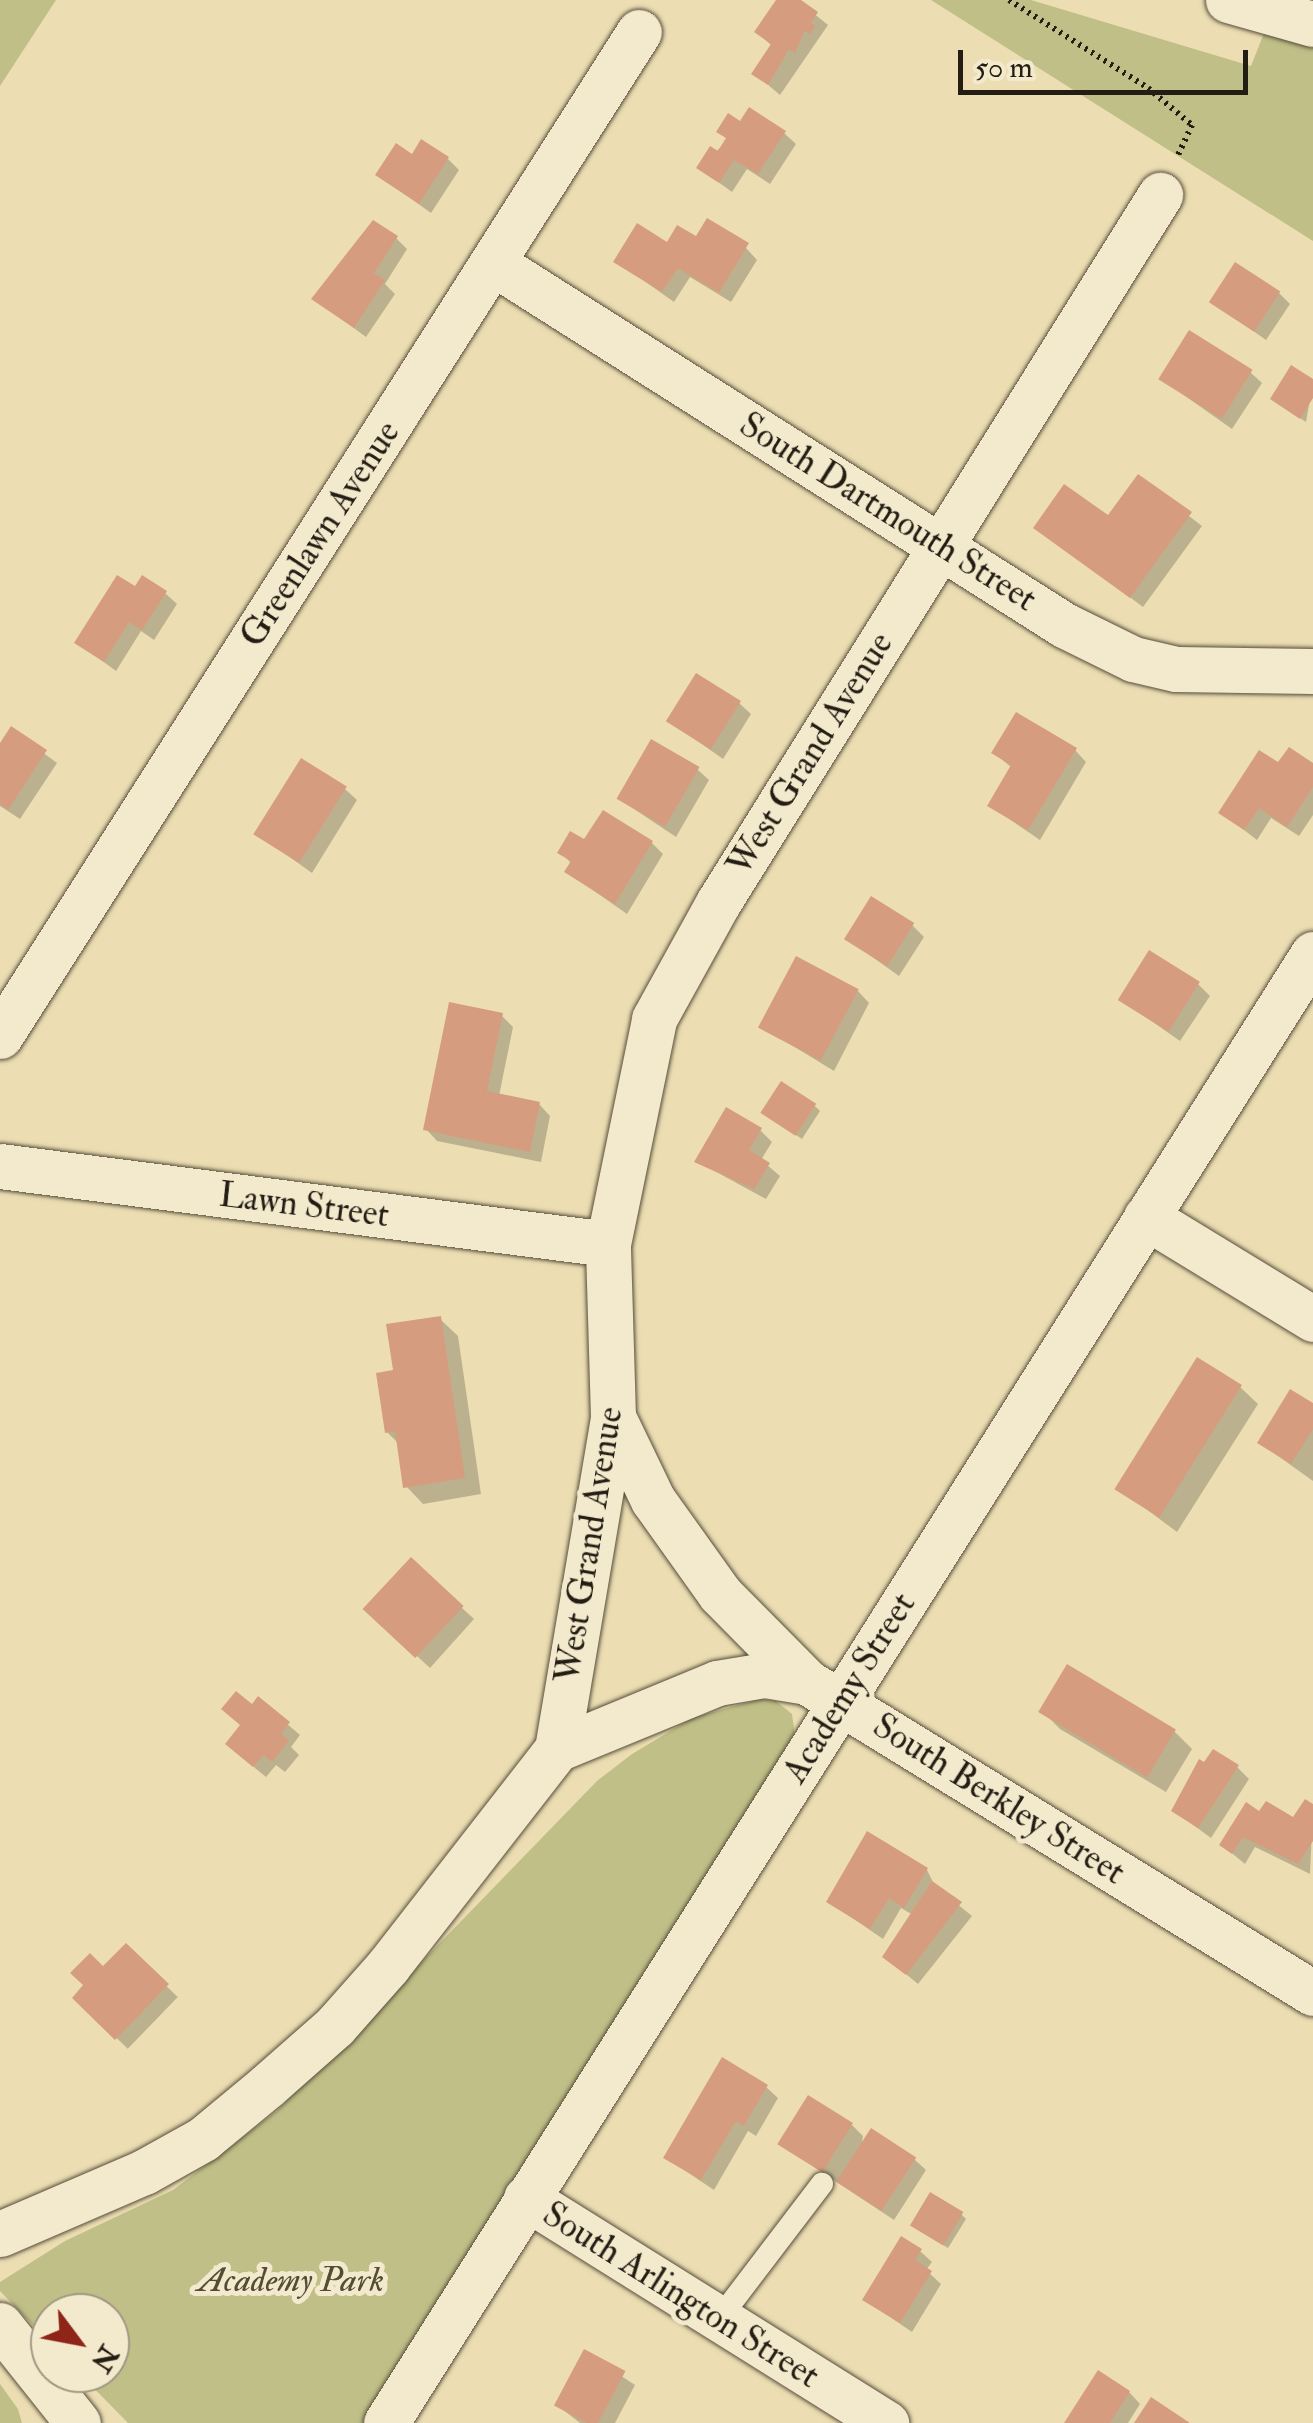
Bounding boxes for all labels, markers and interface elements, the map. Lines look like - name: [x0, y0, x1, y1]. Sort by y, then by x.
- scale bar: [963, 30, 1253, 92]
- text: 50 m: [975, 49, 1033, 86]
- street label: South Dartmouth Street: [732, 404, 1044, 620]
- street label: Greenlawn Avenue: [231, 413, 409, 655]
- street label: West Grand Avenue: [718, 625, 902, 883]
- street label: Lawn Street: [217, 1174, 391, 1236]
- street label: West Grand Avenue: [546, 1404, 632, 1686]
- street label: Academy Street: [774, 1585, 924, 1791]
- street label: South Berkley Street: [865, 1705, 1133, 1893]
- street label: South Arlington Street: [535, 2193, 827, 2397]
- park label: Academy Park: [198, 2259, 384, 2301]
- north arrow: [30, 2293, 130, 2393]
- text: N: [83, 2338, 126, 2378]

